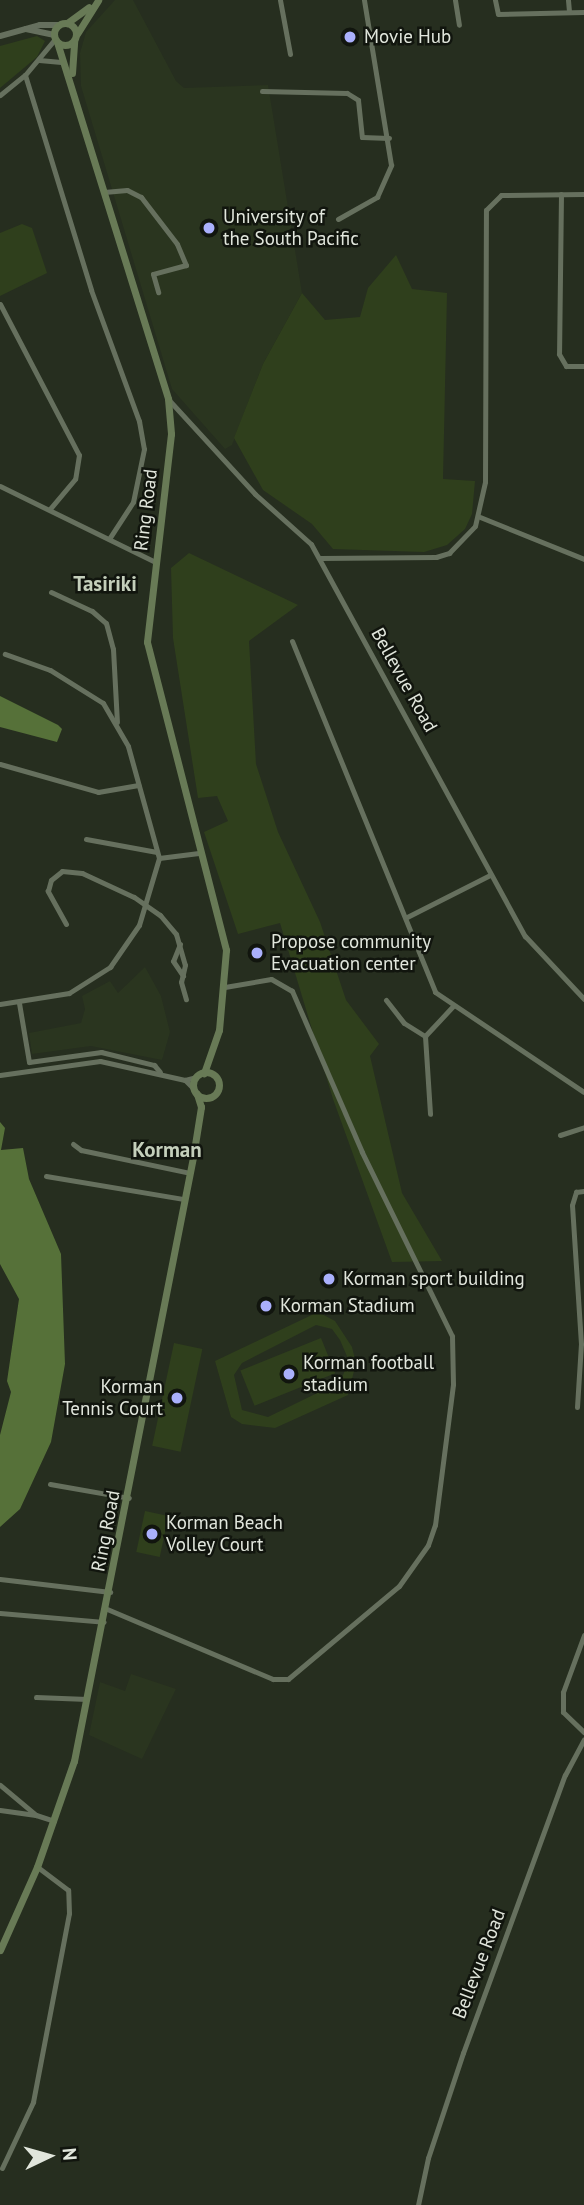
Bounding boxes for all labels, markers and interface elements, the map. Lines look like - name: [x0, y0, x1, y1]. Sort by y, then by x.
- place label: Movie Hub: [364, 26, 451, 48]
- marker: Movie Hub: [342, 29, 358, 45]
- place label: University of the South Pacific: [223, 206, 359, 250]
- marker: University of the South Pacific: [201, 220, 217, 236]
- street label: Ring Road: [130, 468, 162, 552]
- district label: Tasiriki: [73, 571, 137, 597]
- street label: Bellevue Road: [366, 624, 442, 736]
- place label: Propose community Evacuation center: [271, 931, 431, 975]
- marker: Propose community Evacuation center: [249, 945, 265, 961]
- district label: Korman: [132, 1137, 202, 1163]
- place label: Korman sport building: [343, 1268, 525, 1290]
- marker: Korman sport building: [321, 1271, 337, 1287]
- place label: Korman Stadium: [280, 1295, 415, 1317]
- marker: Korman Stadium: [258, 1298, 274, 1314]
- place label: Korman football stadium: [303, 1352, 434, 1396]
- marker: Korman football stadium: [281, 1366, 297, 1382]
- place label: Korman Tennis Court: [62, 1376, 163, 1420]
- marker: Korman Tennis Court: [169, 1390, 185, 1406]
- street label: Ring Road: [87, 1488, 125, 1574]
- place label: Korman Beach Volley Court: [166, 1512, 283, 1556]
- marker: Korman Beach Volley Court: [144, 1526, 160, 1542]
- street label: Bellevue Road: [448, 1906, 510, 2022]
- north arrow: [14, 2121, 84, 2191]
- text: N: [57, 2147, 82, 2161]

